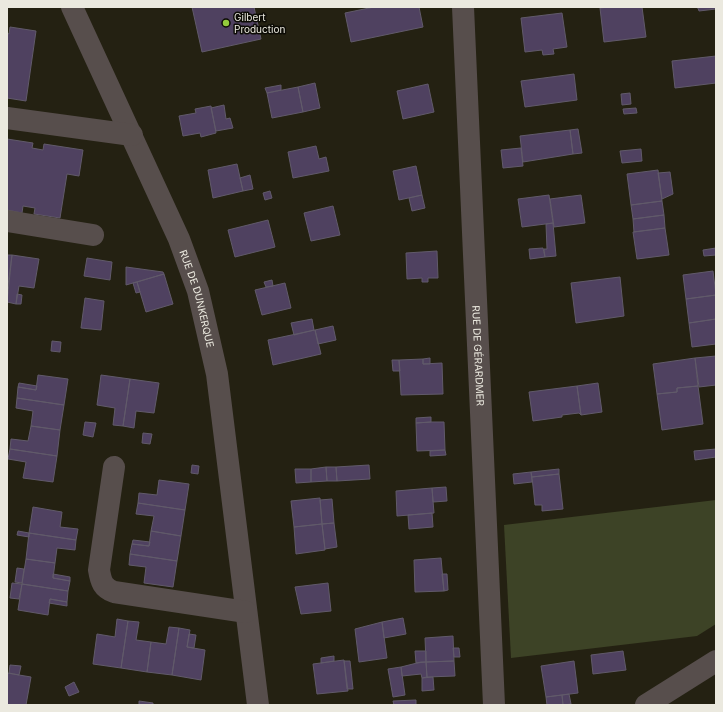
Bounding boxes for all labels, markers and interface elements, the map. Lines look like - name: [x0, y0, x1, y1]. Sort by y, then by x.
- place label: Gilbert Production: [234, 11, 285, 35]
- marker: Gilbert Production: [221, 18, 231, 28]
- street label: RUE DE DUNKERQUE: [177, 248, 217, 349]
- street label: RUE DE GÉRARDMER: [470, 305, 487, 407]

